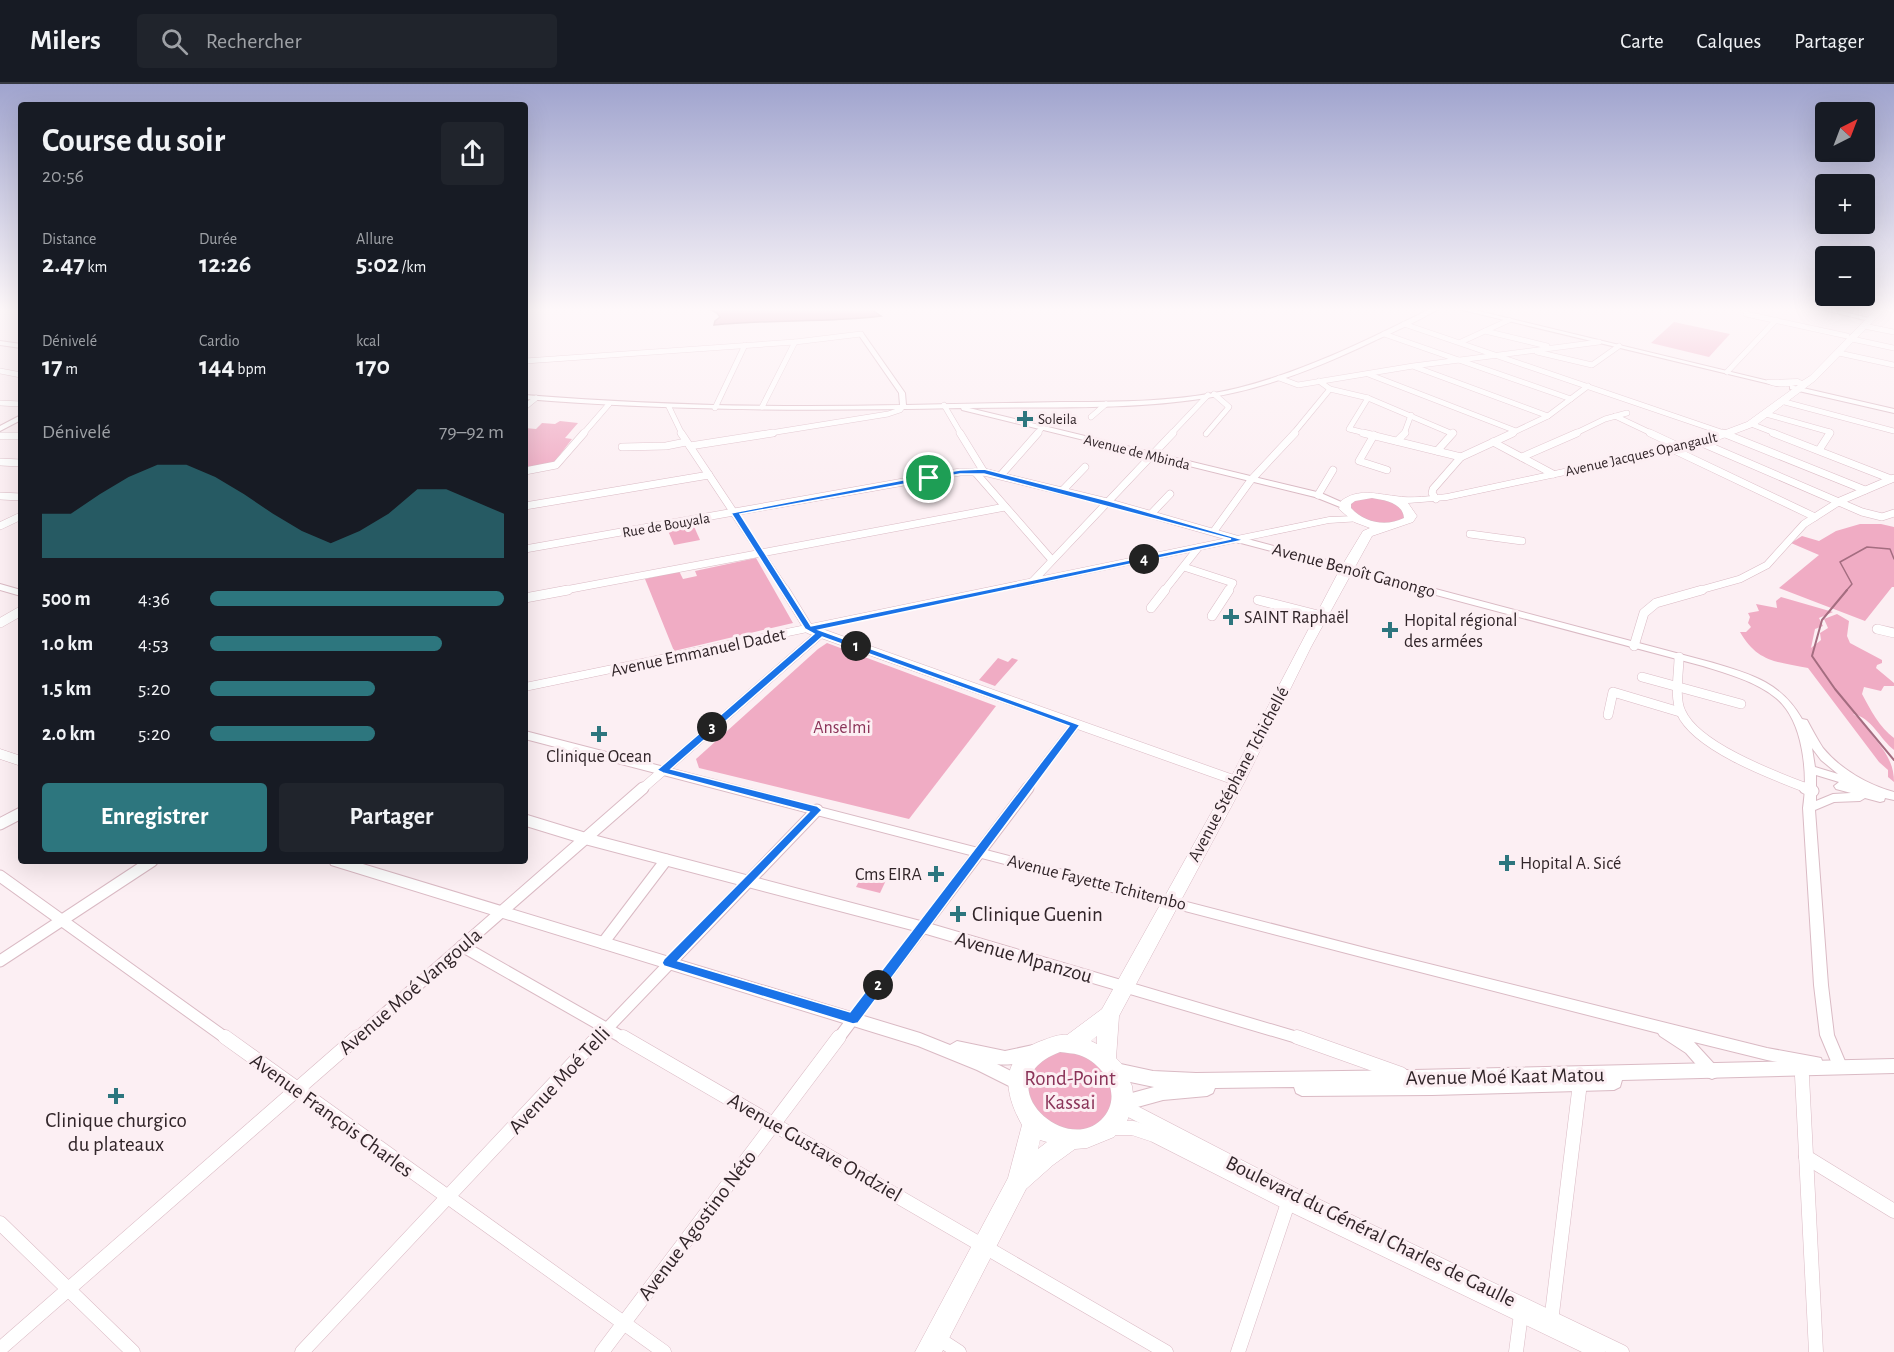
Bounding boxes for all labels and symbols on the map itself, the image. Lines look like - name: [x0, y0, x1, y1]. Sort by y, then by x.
- north arrow: [1815, 102, 1875, 162]
- marker: Soleila: [1016, 410, 1034, 428]
- place label: Soleila: [1038, 412, 1077, 427]
- street label: Avenue Jacques Opangault: [1564, 430, 1719, 479]
- street label: Avenue de Mbinda: [1082, 432, 1192, 473]
- pin: [903, 452, 954, 503]
- street label: Rue de Bouyala: [621, 510, 711, 541]
- street label: Avenue Benoît Ganongo: [1270, 541, 1437, 601]
- pin: 4: [1129, 544, 1159, 574]
- marker: SAINT Raphaël: [1222, 608, 1240, 626]
- place label: SAINT Raphaël: [1244, 609, 1349, 627]
- place label: Hopital régional des armées: [1404, 612, 1518, 651]
- marker: Hopital régional des armées: [1381, 621, 1399, 639]
- street label: Avenue Emmanuel Dadet: [609, 626, 787, 680]
- pin: 1: [841, 631, 871, 661]
- street label: Avenue Stéphane Tchichellé: [1185, 684, 1293, 865]
- pin: 3: [697, 712, 727, 742]
- park label: Anselmi: [813, 719, 871, 737]
- marker: Clinique Ocean: [590, 725, 608, 743]
- place label: Clinique Ocean: [546, 748, 652, 766]
- street label: Avenue Fayette Tchitembo: [1006, 852, 1188, 914]
- marker: Hopital A. Sicé: [1498, 854, 1516, 872]
- place label: Hopital A. Sicé: [1520, 855, 1621, 873]
- marker: Cms EIRA: [927, 865, 945, 883]
- place label: Cms EIRA: [855, 866, 923, 884]
- place label: Clinique Guenin: [972, 904, 1103, 925]
- marker: Clinique Guenin: [949, 905, 967, 923]
- street label: Avenue Moé Vangoula: [335, 924, 486, 1059]
- street label: Avenue Mpanzou: [953, 928, 1095, 987]
- pin: 2: [863, 970, 893, 1000]
- street label: Avenue Moé Telli: [505, 1023, 614, 1138]
- street label: Avenue François Charles: [246, 1049, 417, 1181]
- street label: Avenue Moé Kaat Matou: [1406, 1064, 1605, 1089]
- park label: Rond-Point Kassai: [1024, 1068, 1116, 1113]
- marker: Clinique churgico du plateaux: [107, 1087, 125, 1105]
- street label: Avenue Gustave Ondziel: [724, 1089, 905, 1206]
- place label: Clinique churgico du plateaux: [45, 1110, 187, 1155]
- street label: Avenue Agostino Néto: [634, 1146, 761, 1304]
- street label: Boulevard du Général Charles de Gaulle: [1223, 1152, 1519, 1311]

